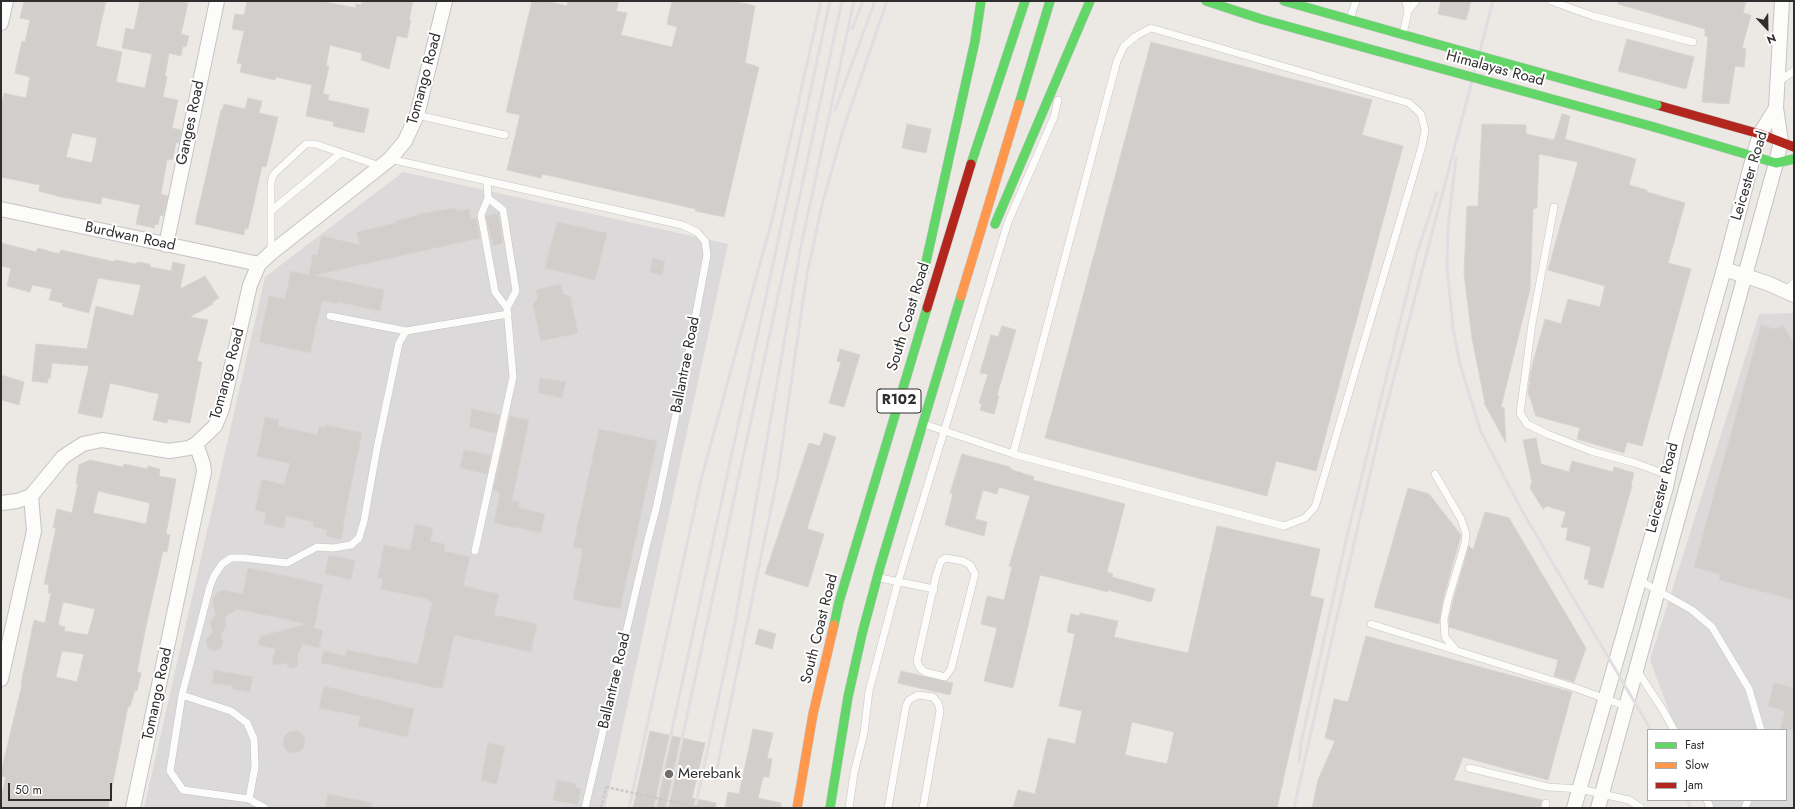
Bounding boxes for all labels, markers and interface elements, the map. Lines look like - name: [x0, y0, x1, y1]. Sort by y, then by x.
- north arrow: [1747, 8, 1787, 48]
- text: N: [1764, 30, 1779, 48]
- street label: Tomango Road: [404, 31, 446, 127]
- street label: Himalayas Road: [1444, 47, 1546, 91]
- street label: Ganges Road: [173, 79, 209, 167]
- street label: Leicester Road: [1728, 129, 1772, 223]
- street label: Burdwan Road: [83, 219, 177, 255]
- street label: South Coast Road: [884, 261, 934, 373]
- street label: Ballantrae Road: [668, 315, 704, 415]
- street label: Tomango Road: [207, 326, 249, 422]
- road number: R102: [877, 389, 921, 413]
- street label: Leicester Road: [1643, 441, 1683, 535]
- street label: South Coast Road: [798, 572, 842, 686]
- street label: Ballantrae Road: [595, 631, 635, 731]
- street label: Tomango Road: [139, 646, 177, 742]
- legend: [1647, 729, 1787, 801]
- text: Fast: [1685, 736, 1704, 754]
- text: Slow: [1685, 756, 1709, 774]
- place label: Merebank: [678, 765, 741, 783]
- marker: Merebank: [663, 768, 675, 780]
- scale bar: [10, 775, 114, 801]
- text: Jam: [1685, 776, 1703, 794]
- text: 50 m: [15, 781, 42, 799]

